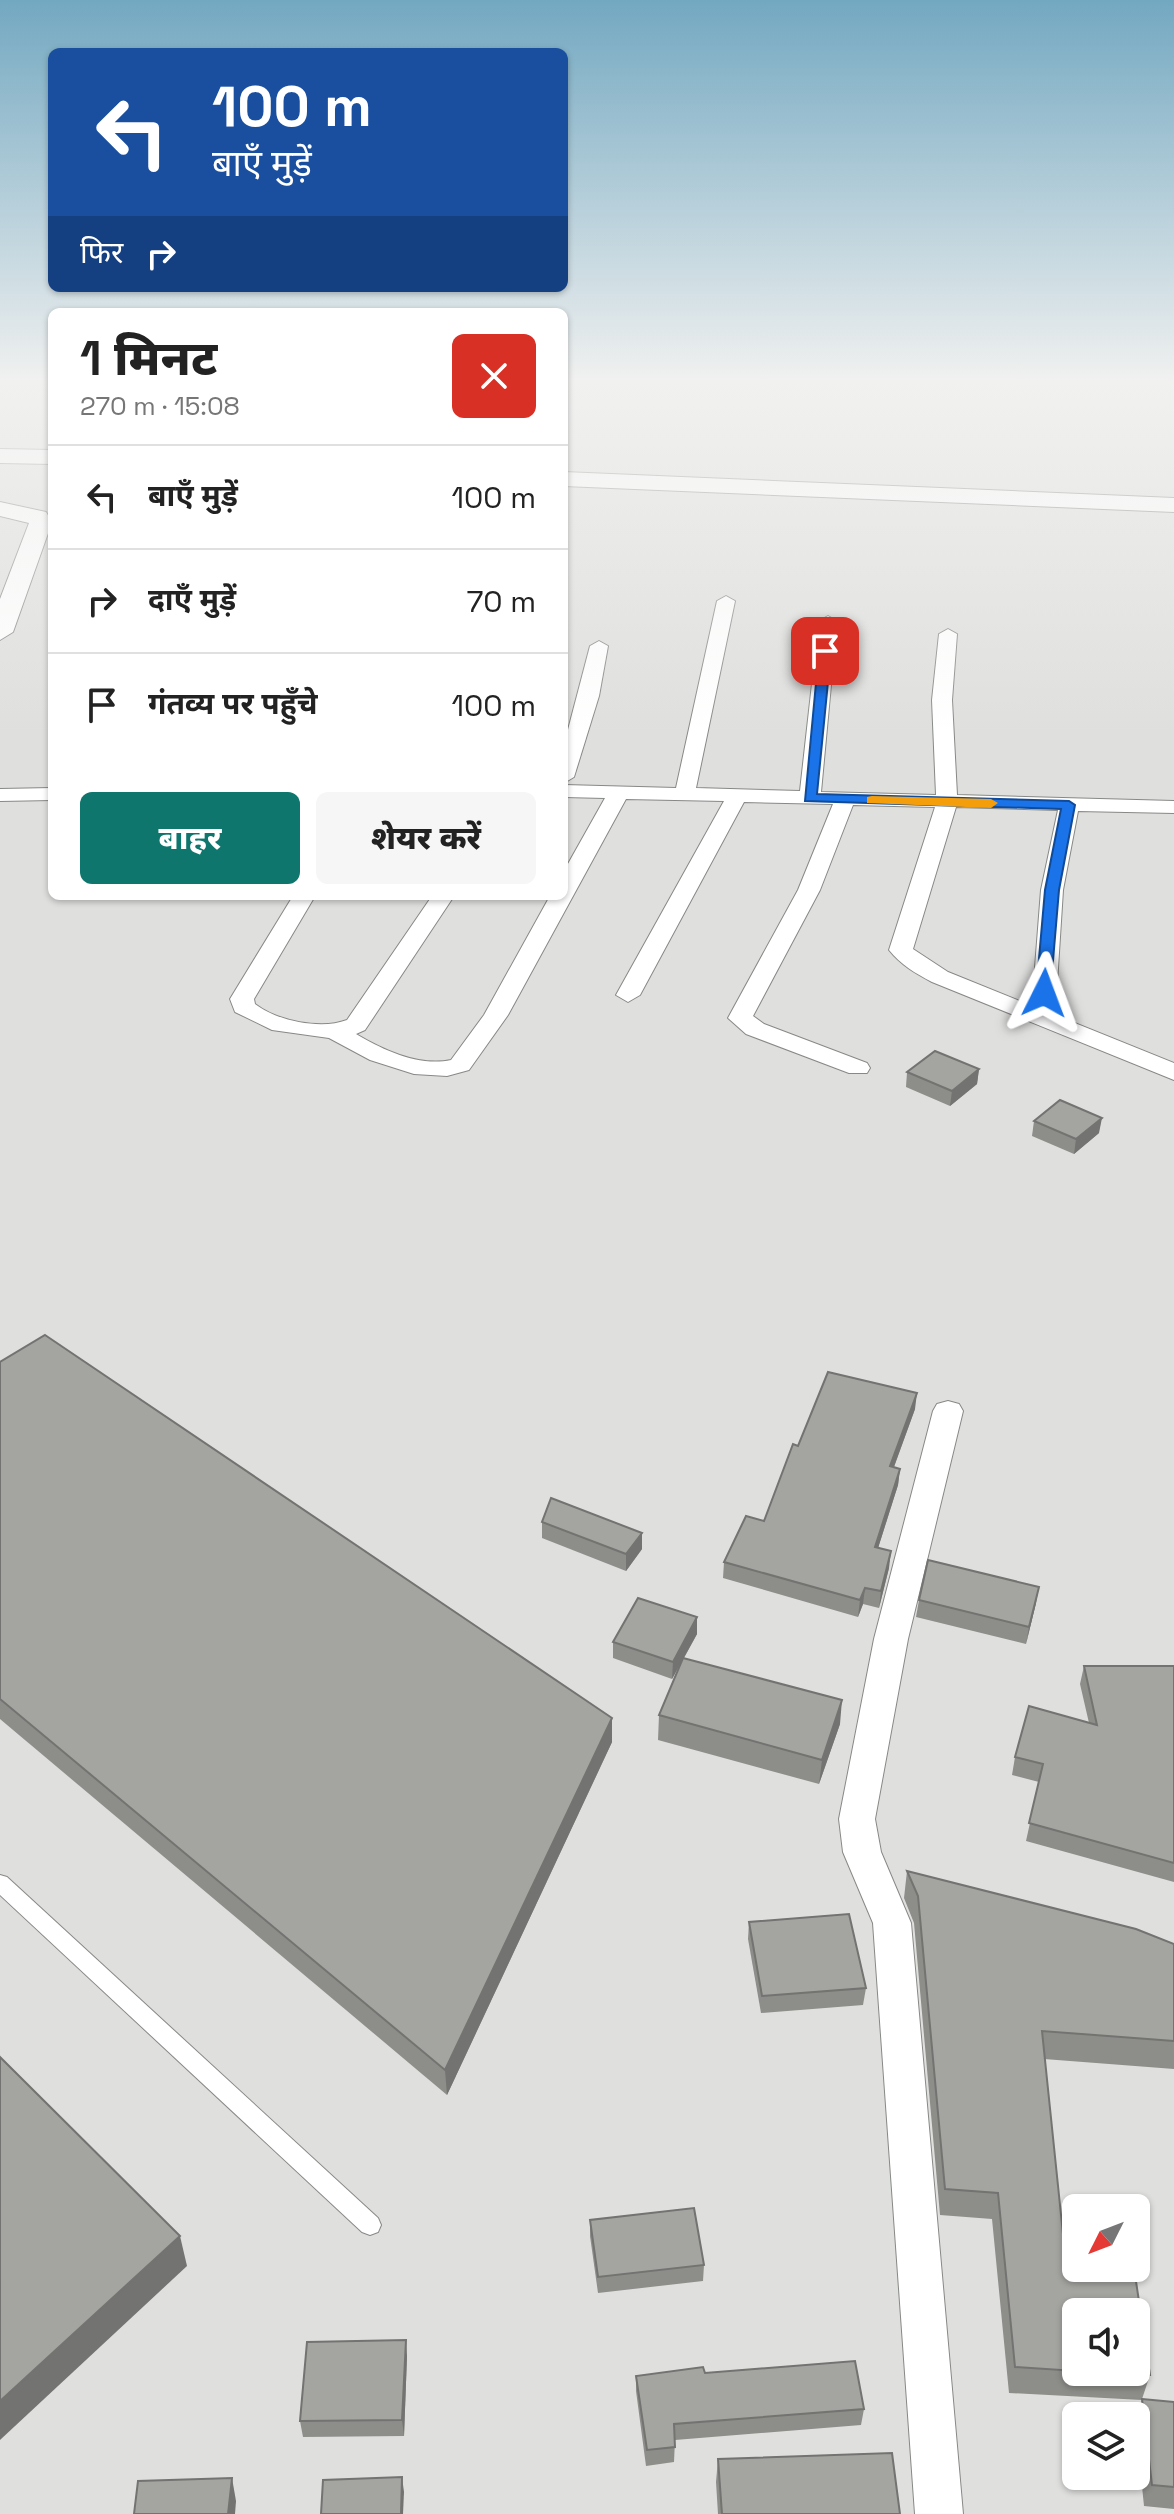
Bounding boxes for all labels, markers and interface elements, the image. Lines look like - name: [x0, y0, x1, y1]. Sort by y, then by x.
- text: 100 m: [212, 71, 372, 142]
- icon: left: [80, 80, 184, 184]
- text: बाएँ मुड़ें: [212, 141, 312, 187]
- icon: right: [139, 232, 183, 276]
- text: फिर: [80, 233, 123, 272]
- text: 1 मिनट: [80, 328, 217, 389]
- button: close: [452, 334, 536, 418]
- text: 270 m · 15:08: [80, 389, 240, 423]
- icon: left: [80, 475, 124, 519]
- text: बाएँ मुड़ें: [148, 476, 238, 515]
- text: 100 m: [451, 478, 536, 517]
- icon: right: [80, 579, 124, 623]
- text: दाएँ मुड़ें: [148, 580, 236, 619]
- text: 70 m: [467, 582, 536, 621]
- pin: [791, 617, 859, 685]
- icon: arrive: [803, 629, 847, 673]
- icon: arrive: [80, 683, 124, 727]
- text: गंतव्य पर पहुँचे: [148, 684, 317, 723]
- text: 100 m: [451, 686, 536, 725]
- button: बाहर: [80, 792, 300, 884]
- button: शेयर करें: [316, 792, 536, 884]
- position arrow: [1002, 951, 1086, 1035]
- north arrow: [1062, 2194, 1150, 2282]
- map controls: [1062, 2194, 1150, 2490]
- button: sound: [1062, 2298, 1150, 2386]
- button: layers: [1062, 2402, 1150, 2490]

